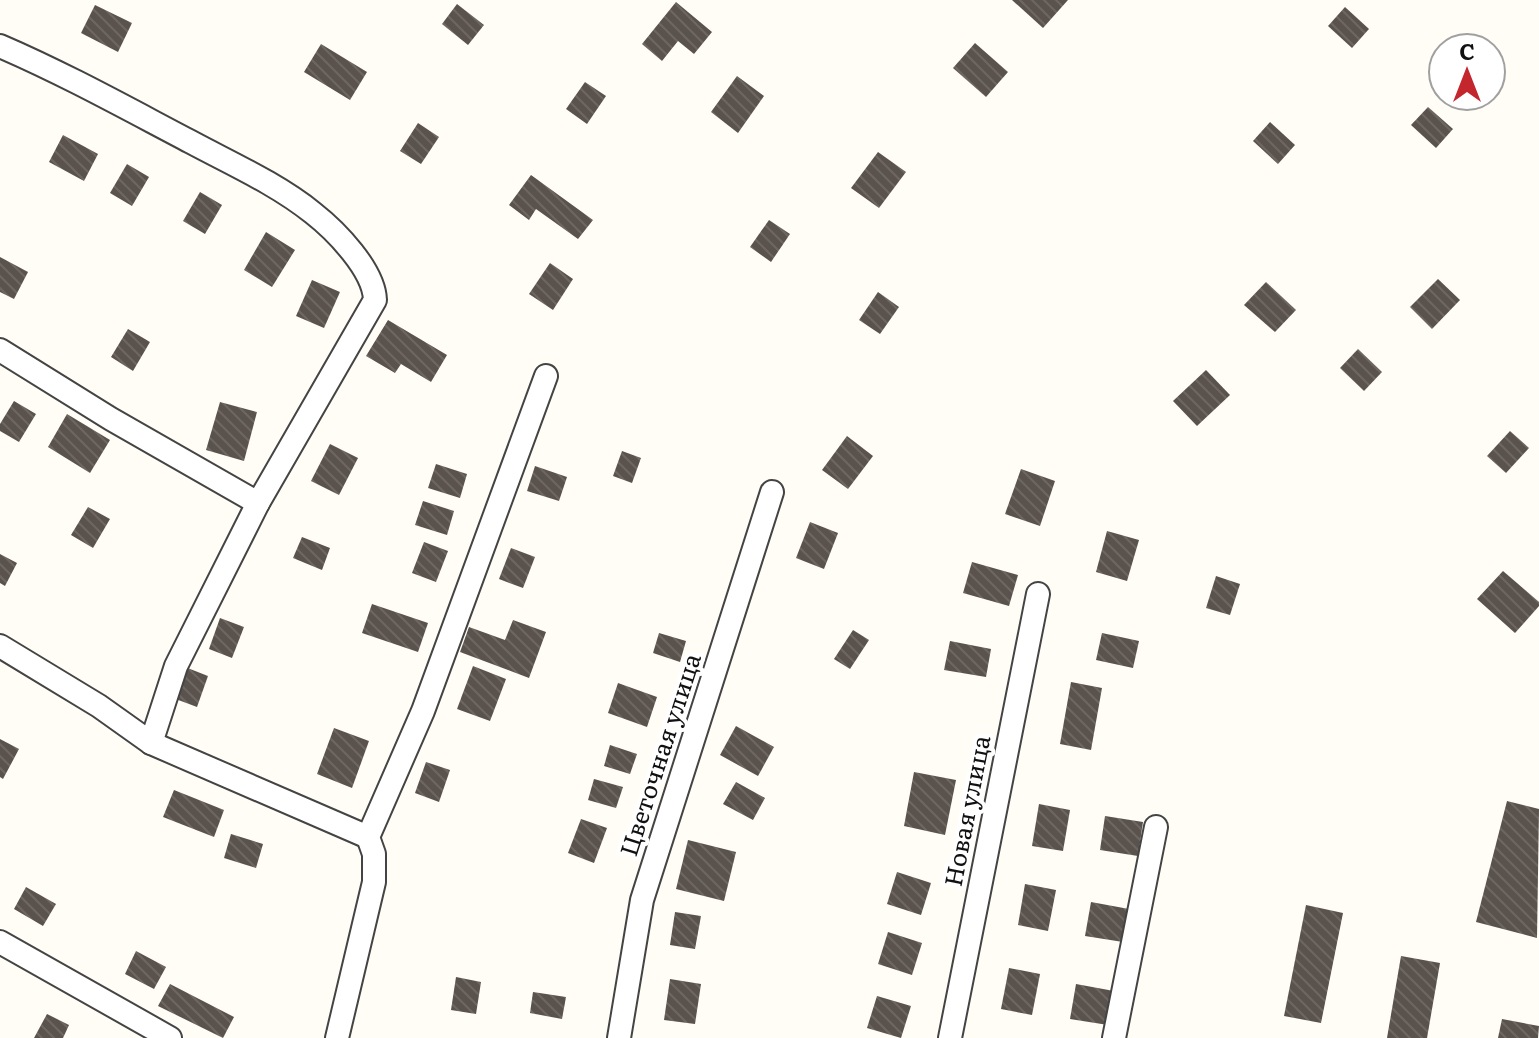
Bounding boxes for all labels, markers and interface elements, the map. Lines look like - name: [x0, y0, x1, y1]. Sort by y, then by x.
- north arrow: [1427, 32, 1507, 112]
- text: С: [1459, 34, 1475, 67]
- street label: Цветочная улица: [609, 648, 708, 860]
- street label: Новая улица: [934, 732, 997, 889]

